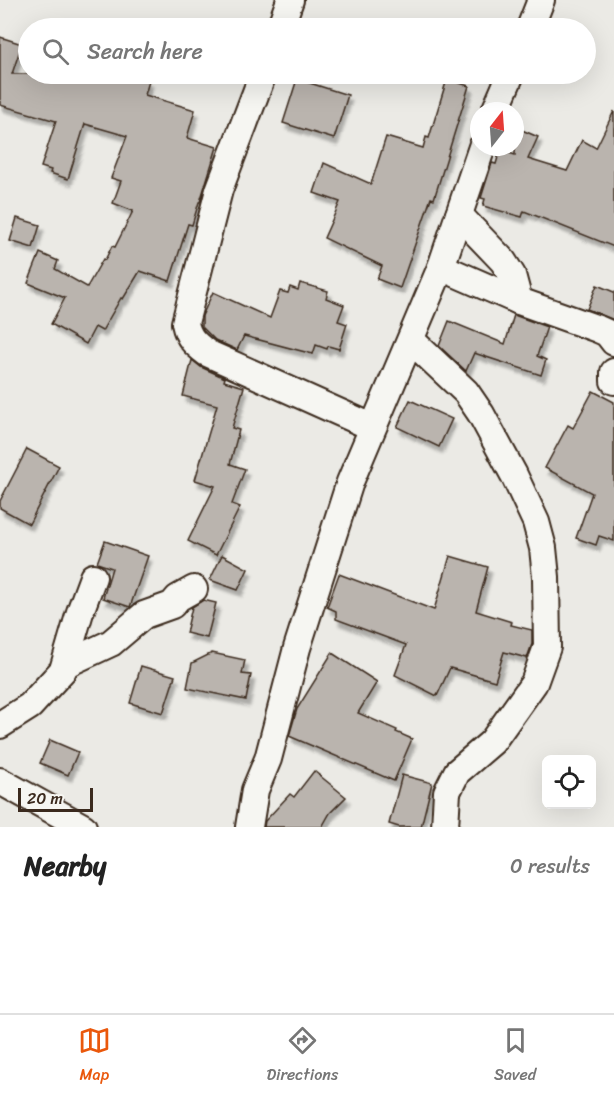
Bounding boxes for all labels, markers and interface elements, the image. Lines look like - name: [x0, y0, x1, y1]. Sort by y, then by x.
- search box: [18, 18, 596, 84]
- text: Search here: [87, 32, 203, 71]
- icon: search: [39, 35, 72, 68]
- north arrow: [470, 102, 524, 156]
- map controls: [542, 755, 596, 809]
- button: locate: [542, 755, 596, 809]
- text: 20 m: [27, 784, 63, 813]
- scale bar: [18, 785, 93, 812]
- text: Nearby: [24, 843, 106, 889]
- text: 0 results: [510, 849, 590, 884]
- tab: Map: [78, 1024, 111, 1089]
- tab: Directions: [267, 1024, 338, 1089]
- tab: Saved: [494, 1024, 536, 1089]

